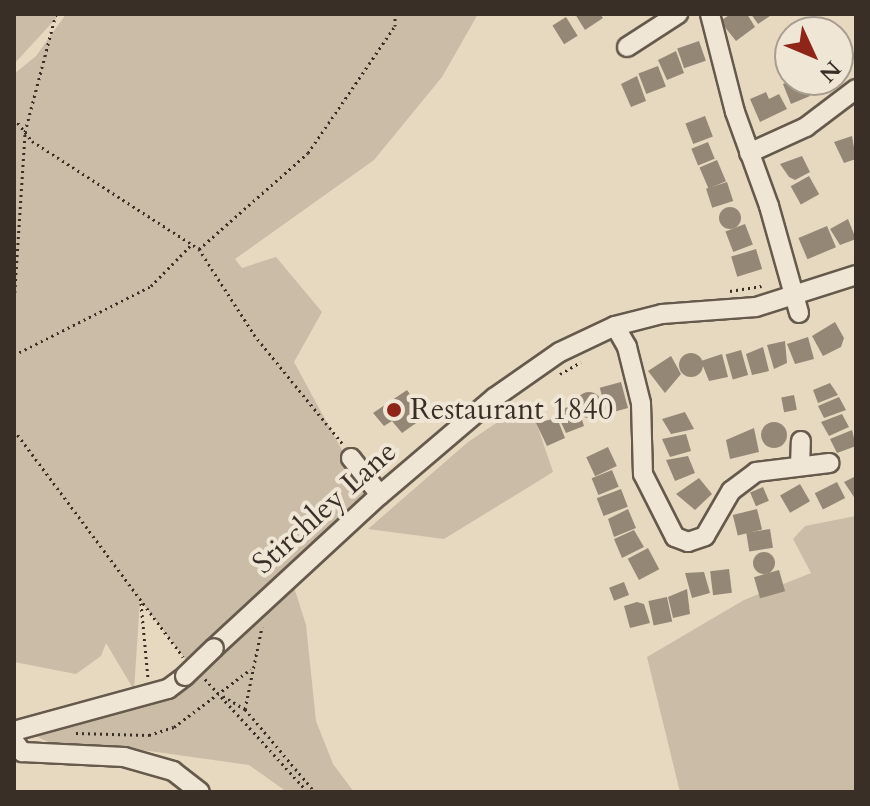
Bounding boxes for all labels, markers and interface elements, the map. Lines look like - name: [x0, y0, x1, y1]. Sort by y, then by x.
- north arrow: [774, 16, 854, 96]
- text: N: [812, 54, 847, 89]
- place label: Restaurant 1840: [410, 392, 613, 428]
- marker: Restaurant 1840: [385, 401, 403, 419]
- street label: Stirchley Lane: [246, 434, 404, 582]

